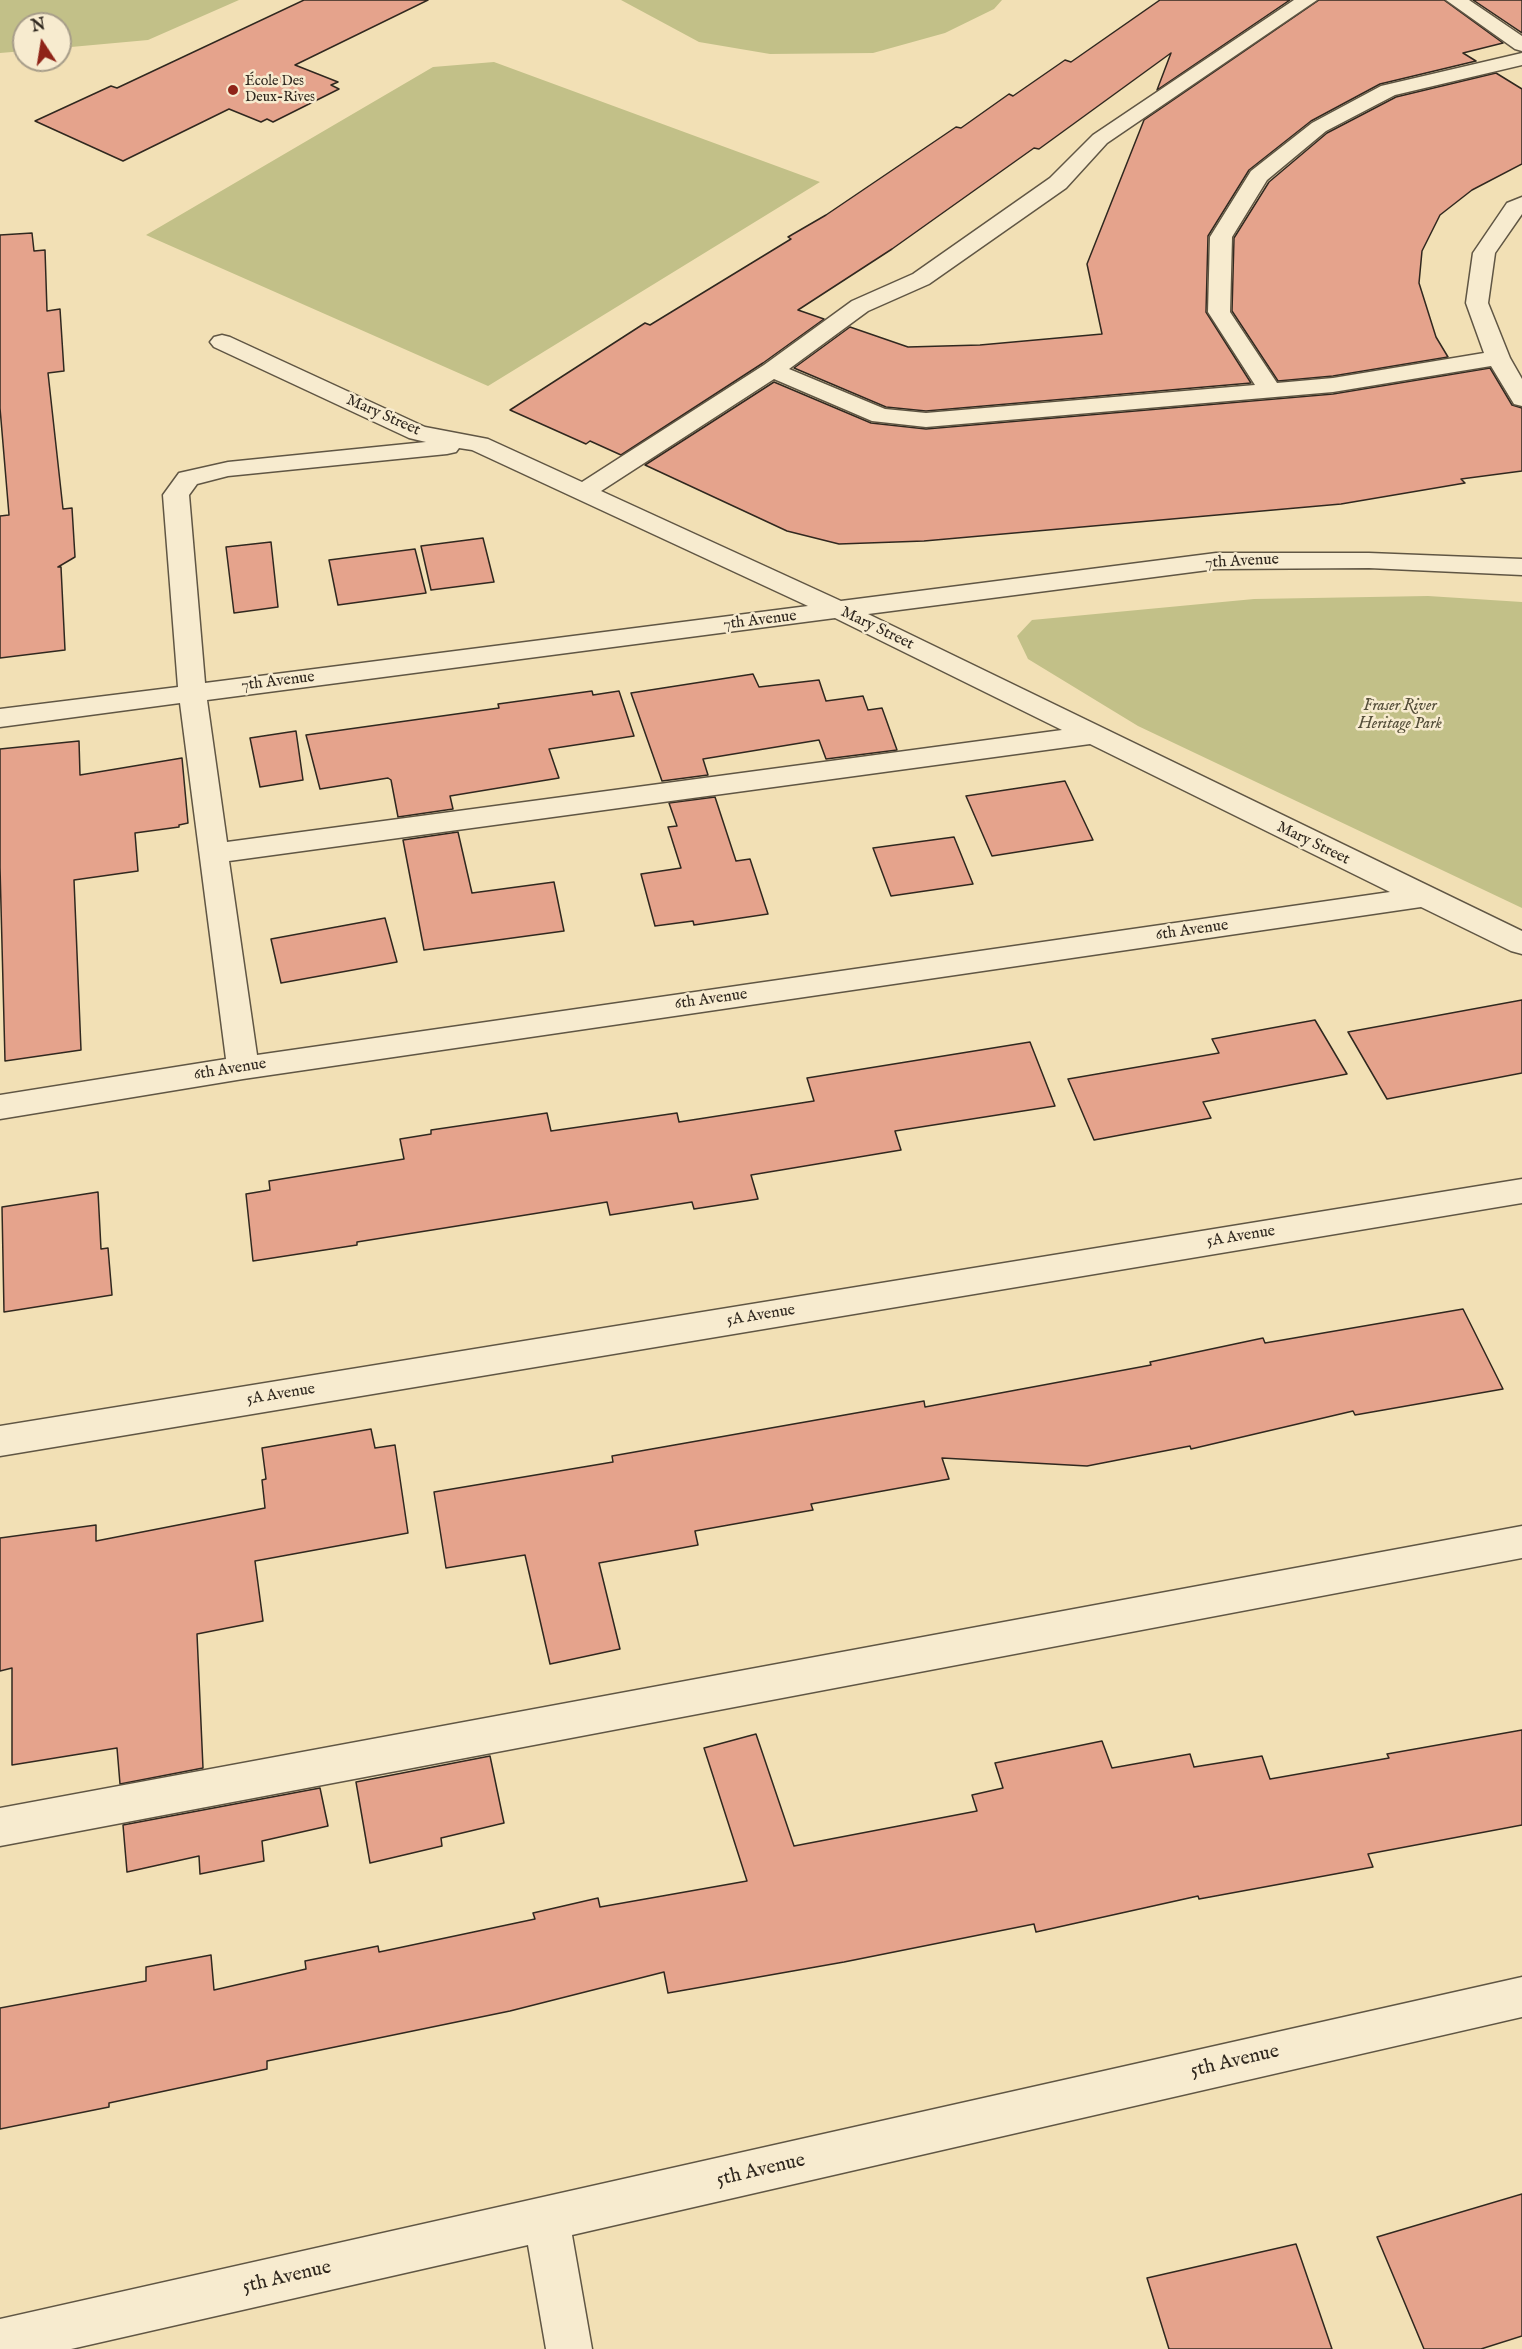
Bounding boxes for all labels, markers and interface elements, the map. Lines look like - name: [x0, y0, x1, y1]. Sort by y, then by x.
- north arrow: [12, 12, 72, 72]
- text: N: [30, 15, 48, 38]
- place label: École Des Deux-Rives: [245, 74, 315, 106]
- marker: École Des Deux-Rives: [226, 83, 240, 97]
- street label: Mary Street: [343, 391, 423, 441]
- street label: 7th Avenue: [1205, 550, 1279, 574]
- street label: Mary Street: [837, 603, 917, 655]
- street label: 7th Avenue: [722, 607, 798, 635]
- street label: 7th Avenue: [240, 668, 316, 696]
- park label: Fraser River Heritage Park: [1358, 697, 1442, 735]
- street label: Mary Street: [1273, 818, 1353, 870]
- street label: 6th Avenue: [1154, 916, 1230, 946]
- street label: 6th Avenue: [673, 985, 749, 1015]
- street label: 6th Avenue: [192, 1055, 268, 1085]
- street label: 5A Avenue: [1205, 1222, 1277, 1252]
- street label: 5A Avenue: [725, 1301, 797, 1331]
- street label: 5A Avenue: [245, 1380, 317, 1410]
- street label: 5th Avenue: [1188, 2040, 1282, 2084]
- street label: 5th Avenue: [714, 2149, 808, 2193]
- street label: 5th Avenue: [240, 2256, 334, 2300]

